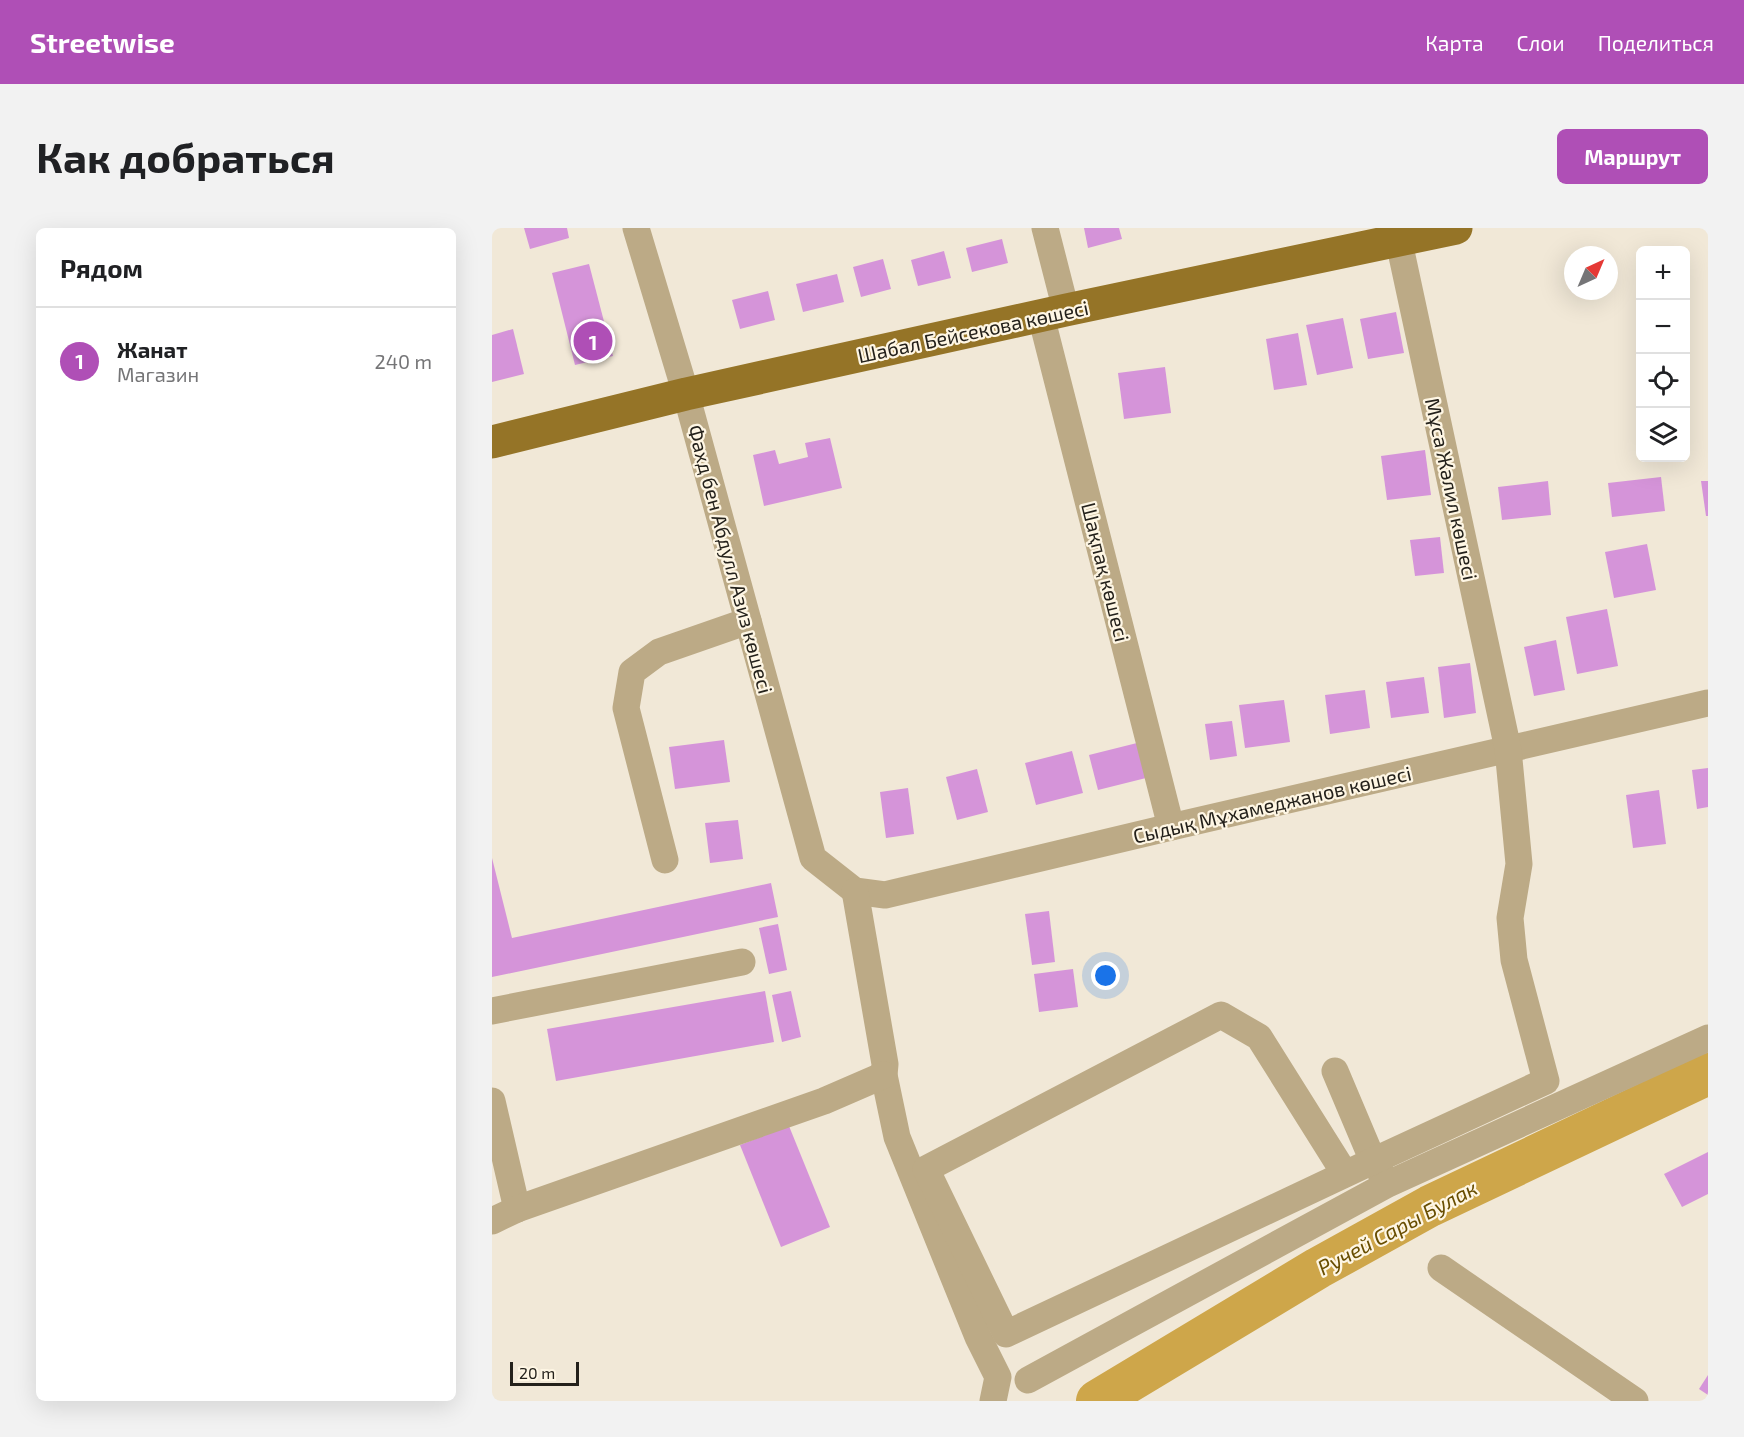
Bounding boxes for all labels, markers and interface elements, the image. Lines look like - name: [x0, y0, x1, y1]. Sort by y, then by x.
- text: Streetwise: [30, 25, 175, 59]
- text: Карта: [1425, 30, 1484, 55]
- text: Слои: [1517, 30, 1565, 55]
- text: Поделиться: [1598, 30, 1714, 55]
- button: Маршрут: [1557, 129, 1708, 184]
- text: Как добраться: [36, 131, 335, 181]
- north arrow: [1564, 246, 1618, 300]
- map controls: [1636, 246, 1690, 462]
- button: +: [1636, 246, 1690, 300]
- text: Рядом: [60, 252, 143, 283]
- street label: Шабал Бейсекова көшесі: [855, 295, 1091, 367]
- button: −: [1636, 300, 1690, 354]
- pin: 1: [574, 318, 612, 364]
- text: Жанат: [117, 336, 187, 362]
- text: 1: [75, 349, 84, 373]
- text: 240 m: [374, 349, 432, 373]
- button: locate: [1636, 354, 1690, 408]
- text: Магазин: [117, 362, 199, 386]
- street label: Мұса Жәлил көшесі: [1421, 396, 1483, 582]
- button: layers: [1636, 408, 1690, 462]
- street label: Фахд бен Абдулл Азиз көшесі: [683, 422, 778, 696]
- street label: Шақпақ көшесі: [1077, 500, 1135, 644]
- street label: Сыдық Мұхамеджанов көшесі: [1131, 760, 1413, 848]
- your location: [1091, 961, 1120, 990]
- water label: Ручей Сары Булак: [1313, 1174, 1481, 1280]
- scale bar: [510, 1359, 579, 1386]
- text: 20 m: [519, 1363, 555, 1382]

